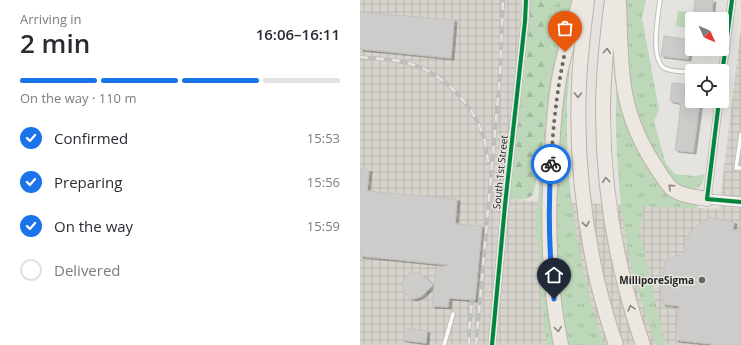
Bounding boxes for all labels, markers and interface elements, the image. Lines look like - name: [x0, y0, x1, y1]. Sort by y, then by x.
- text: Arriving in: [20, 10, 82, 28]
- pin: [548, 11, 582, 52]
- north arrow: [685, 12, 729, 56]
- map controls: [685, 12, 729, 108]
- icon: bag: [554, 17, 576, 39]
- text: 16:06–16:11: [256, 24, 340, 44]
- text: 2 min: [20, 25, 90, 61]
- one-way arrow: [602, 48, 611, 54]
- button: locate: [685, 64, 729, 108]
- text: On the way · 110 m: [20, 89, 136, 107]
- one-way arrow: [574, 92, 583, 98]
- icon: check: [20, 127, 42, 149]
- text: Confirmed: [54, 128, 128, 148]
- text: 15:53: [307, 129, 340, 147]
- street label: South 1st Street: [489, 134, 511, 210]
- courier: [531, 144, 571, 184]
- icon: bike: [540, 153, 562, 175]
- icon: check: [20, 171, 42, 193]
- text: Preparing: [54, 172, 122, 192]
- text: 15:56: [307, 173, 340, 191]
- one-way arrow: [602, 177, 611, 184]
- one-way arrow: [668, 184, 676, 191]
- icon: check: [20, 215, 42, 237]
- text: On the way: [54, 216, 133, 236]
- text: 15:59: [307, 217, 340, 235]
- one-way arrow: [582, 221, 590, 227]
- pin: [537, 258, 571, 299]
- text: Delivered: [54, 260, 121, 280]
- icon: home: [543, 264, 565, 286]
- place label: MilliporeSigma: [619, 273, 694, 287]
- marker: MilliporeSigma: [697, 275, 707, 285]
- one-way arrow: [627, 305, 636, 312]
- one-way arrow: [553, 326, 562, 332]

